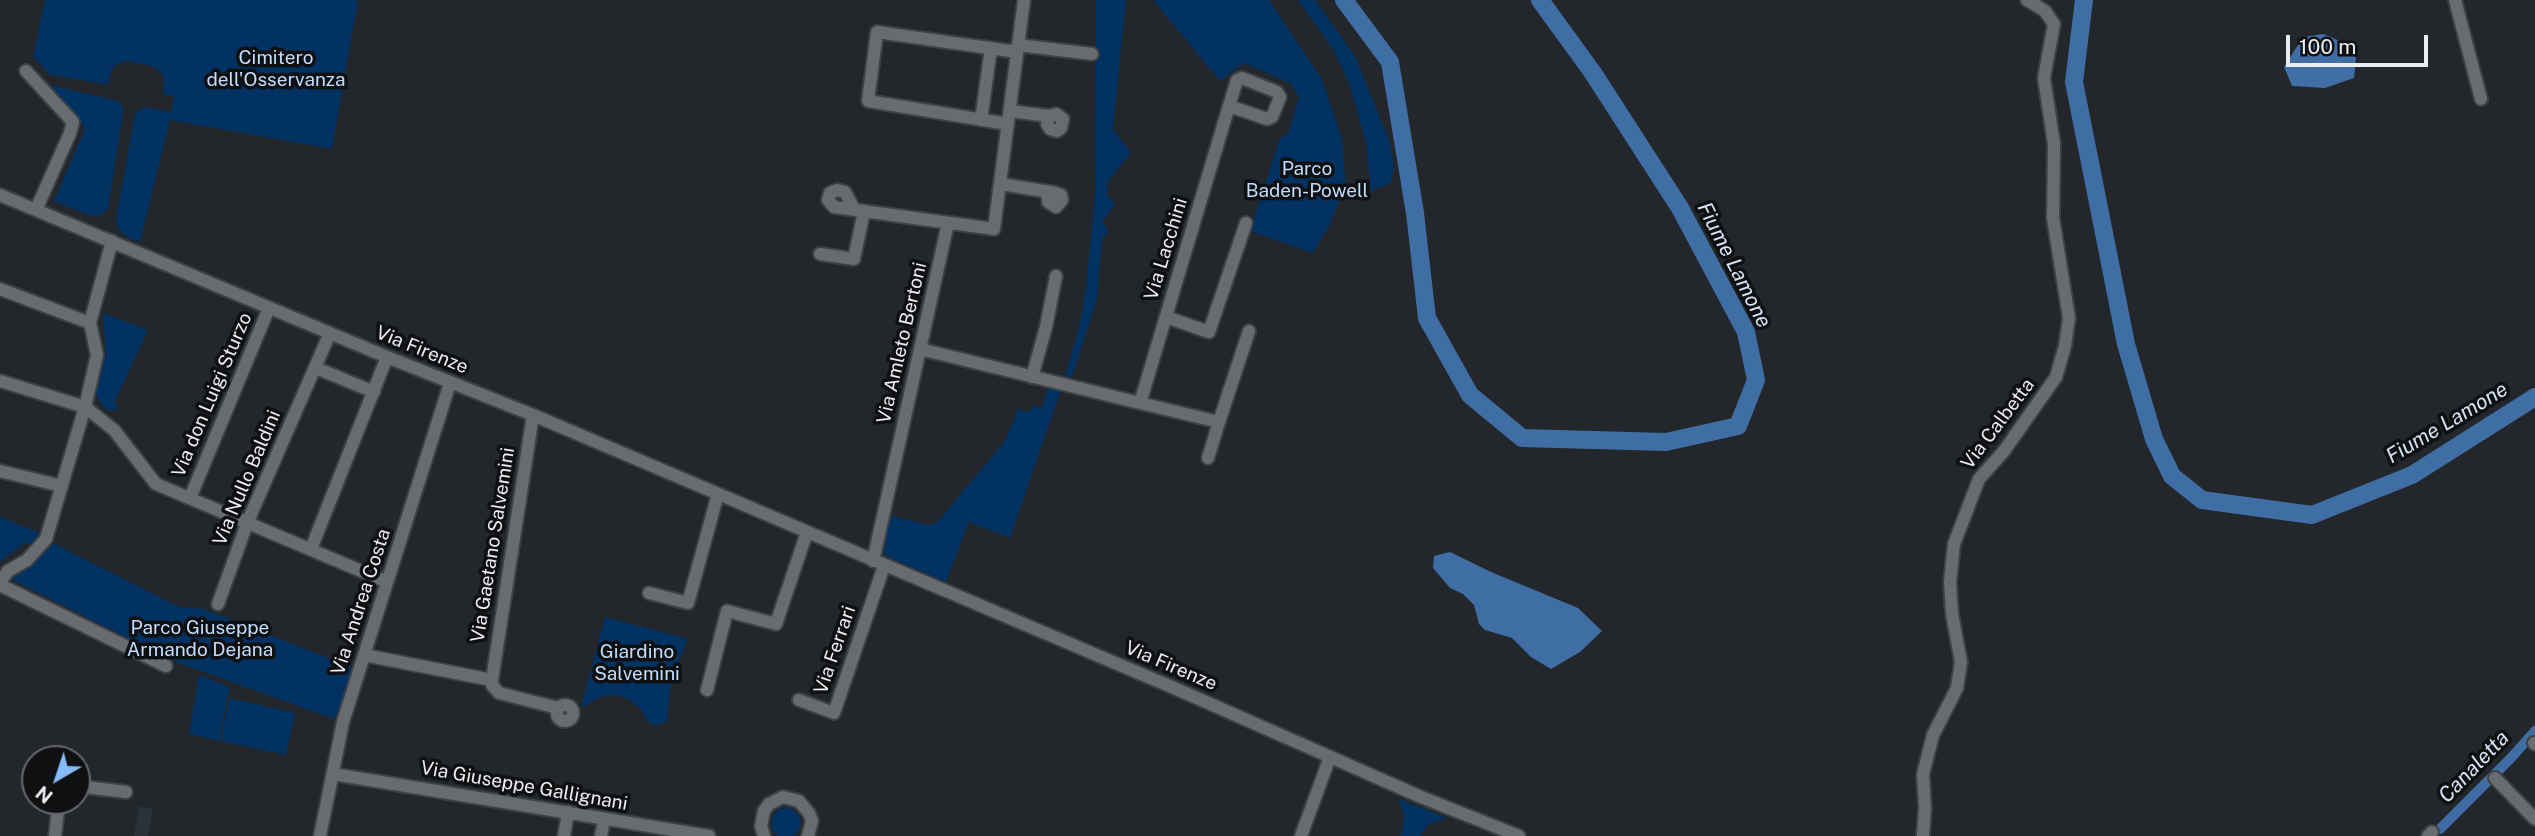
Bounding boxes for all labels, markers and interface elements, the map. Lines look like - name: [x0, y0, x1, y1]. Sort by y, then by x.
- scale bar: [2290, 21, 2432, 65]
- text: 100 m: [2299, 34, 2356, 59]
- park label: Cimitero dell'Osservanza: [206, 47, 346, 91]
- park label: Parco Baden-Powell: [1246, 158, 1368, 202]
- street label: Via Lacchini: [1140, 195, 1192, 303]
- water label: Fiume Lamone: [1692, 198, 1776, 332]
- street label: Via Amleto Bertoni: [872, 260, 932, 426]
- street label: Via don Luigi Sturzo: [167, 309, 257, 481]
- street label: Via Firenze: [373, 321, 471, 379]
- street label: Via Calbetta: [1956, 374, 2040, 474]
- water label: Fiume Lamone: [2382, 377, 2512, 469]
- street label: Via Nullo Baldini: [208, 407, 286, 549]
- street label: Via Gaetano Salvemini: [466, 446, 520, 644]
- street label: Via Andrea Costa: [327, 526, 395, 678]
- street label: Via Ferrari: [809, 603, 861, 697]
- park label: Parco Giuseppe Armando Dejana: [127, 617, 273, 661]
- street label: Via Firenze: [1122, 636, 1220, 696]
- park label: Giardino Salvemini: [594, 641, 680, 685]
- water label: Canaletta: [2434, 726, 2514, 808]
- north arrow: [21, 745, 91, 815]
- street label: Via Giuseppe Gallignani: [419, 757, 629, 815]
- text: N: [31, 782, 57, 808]

